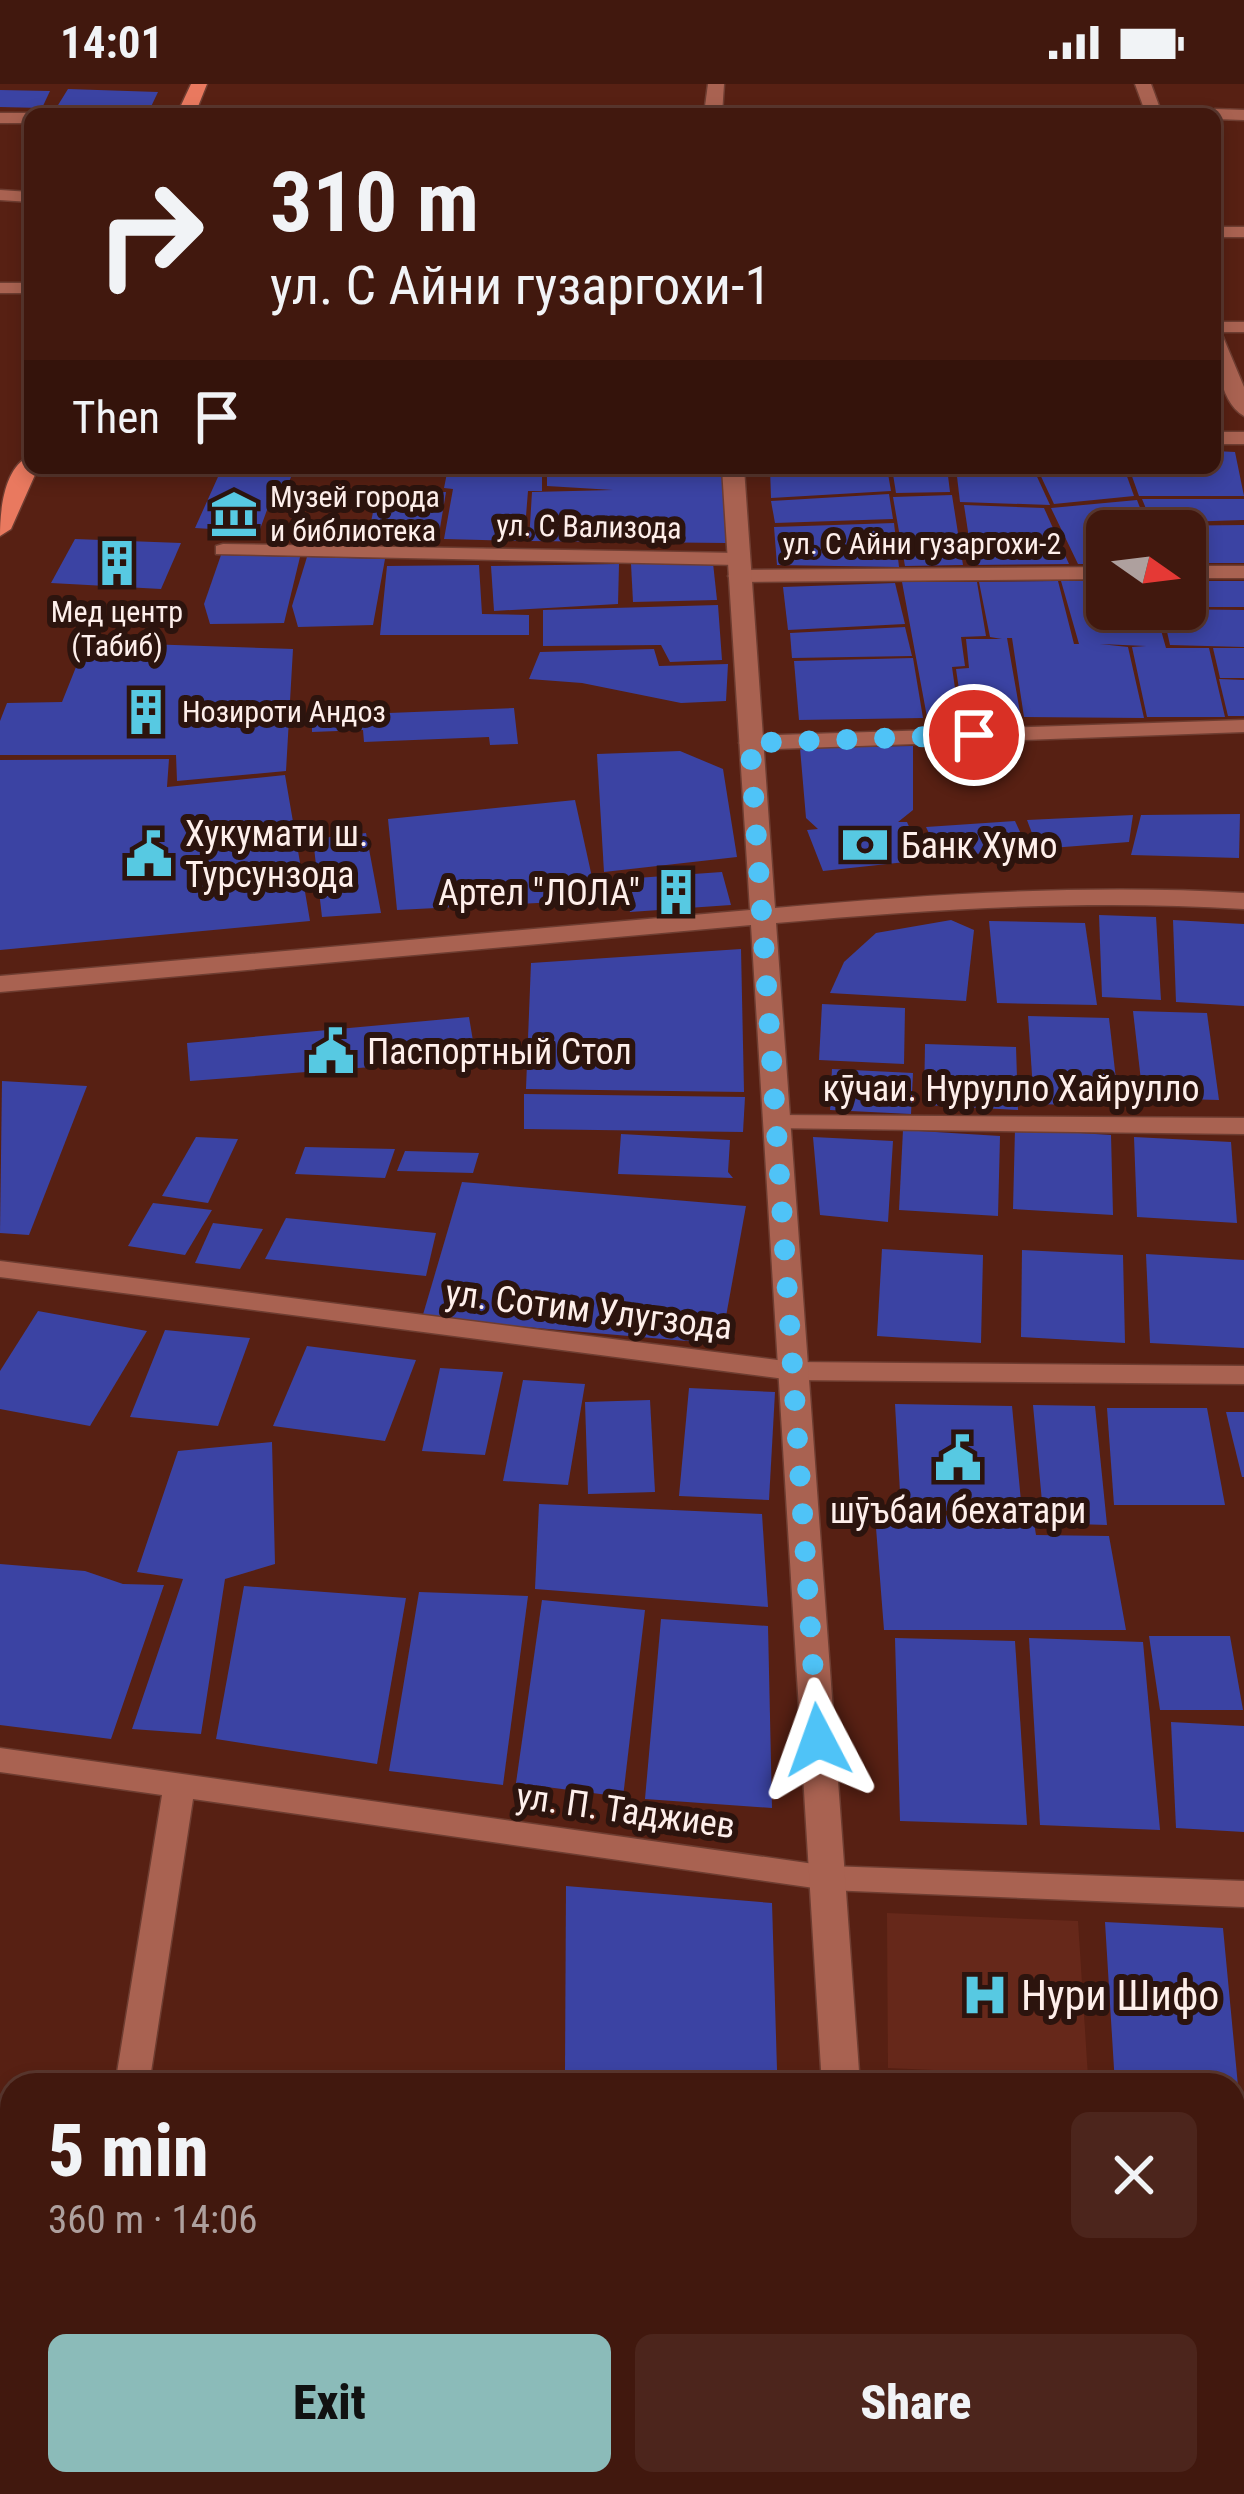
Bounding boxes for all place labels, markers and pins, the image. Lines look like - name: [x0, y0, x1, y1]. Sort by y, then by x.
- place label: Музей города и библиотека: [270, 479, 440, 548]
- museum icon: Музей города и библиотека: [209, 489, 259, 539]
- building icon: Мед центр (Табиб): [92, 538, 142, 588]
- place label: Мед центр (Табиб): [51, 594, 183, 663]
- pin: [923, 684, 1025, 786]
- building icon: Нозироти Андоз: [121, 687, 171, 737]
- place label: Нозироти Андоз: [182, 694, 386, 729]
- place label: Хукумати ш. Турсунзода: [185, 813, 369, 896]
- bank icon: Банк Хумо: [840, 820, 890, 870]
- place label: Банк Хумо: [901, 825, 1058, 867]
- public building icon: Хукумати ш. Турсунзода: [124, 829, 174, 879]
- building icon: Артел "ЛОЛА": [651, 867, 701, 917]
- place label: Артел "ЛОЛА": [438, 872, 640, 914]
- public building icon: Паспортный Стол: [306, 1026, 356, 1076]
- place label: Паспортный Стол: [367, 1031, 632, 1073]
- public building icon: шӯъбаи бехатари: [933, 1433, 983, 1483]
- place label: шӯъбаи бехатари: [830, 1490, 1086, 1532]
- hospital icon: Нури Шифо: [960, 1970, 1010, 2020]
- place label: Нури Шифо: [1021, 1971, 1219, 2020]

